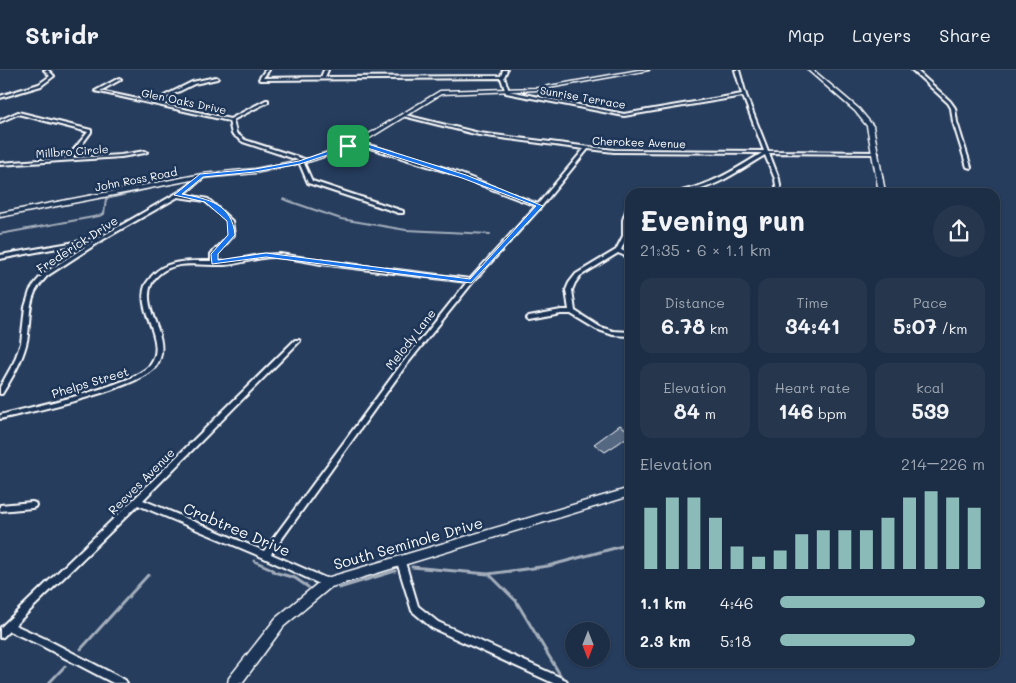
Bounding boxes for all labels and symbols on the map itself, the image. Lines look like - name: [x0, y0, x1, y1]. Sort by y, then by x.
- street label: Sunrise Terrace: [539, 82, 627, 112]
- street label: Glen Oaks Drive: [140, 85, 228, 117]
- pin: [327, 125, 369, 167]
- street label: Cherokee Avenue: [592, 133, 686, 151]
- street label: Millbro Circle: [35, 141, 109, 161]
- street label: John Ross Road: [94, 164, 178, 194]
- street label: Frederick Drive: [33, 212, 121, 276]
- street label: Melody Lane: [381, 305, 439, 373]
- street label: Phelps Street: [49, 363, 131, 401]
- street label: Reeves Avenue: [104, 444, 178, 518]
- street label: Crabtree Drive: [180, 497, 294, 561]
- street label: South Seminole Drive: [331, 512, 485, 574]
- north arrow: [565, 622, 610, 668]

